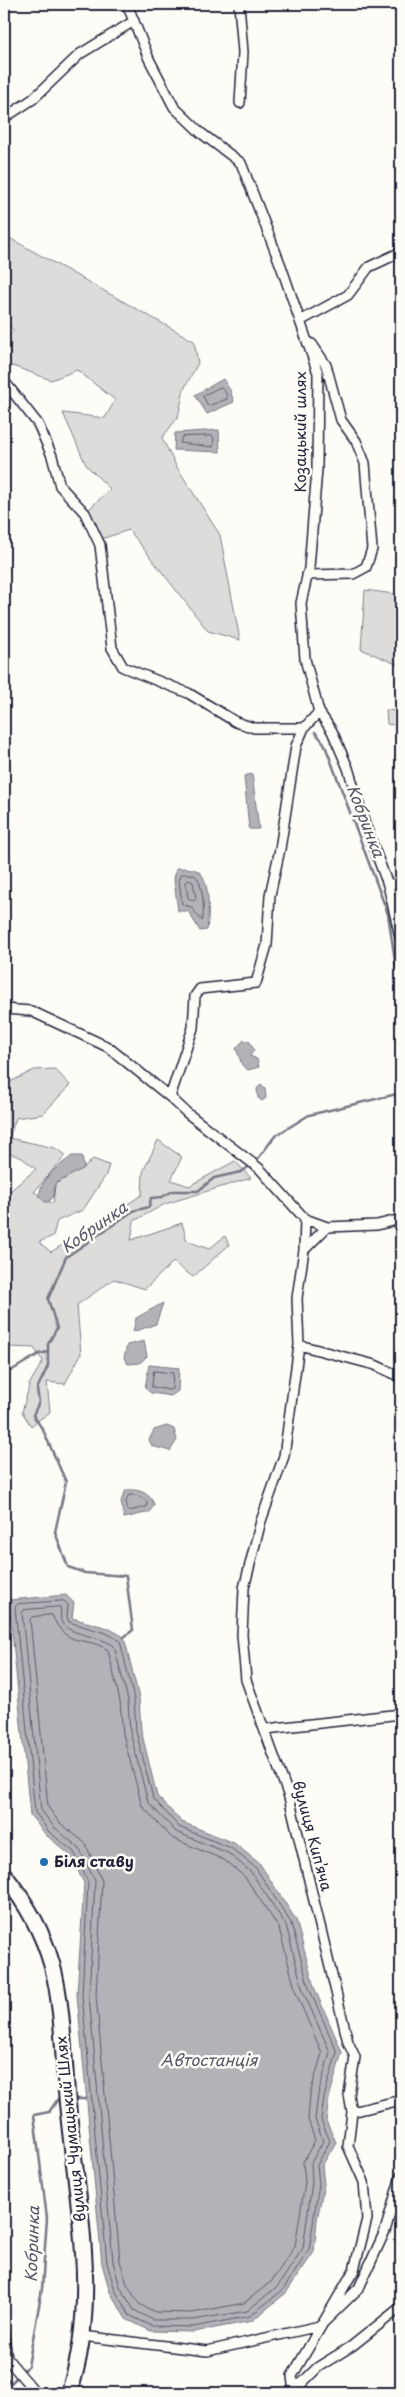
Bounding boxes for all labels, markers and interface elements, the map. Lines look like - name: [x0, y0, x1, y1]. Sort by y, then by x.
- street label: Козацький шлях: [288, 371, 311, 492]
- water label: Кобринка: [342, 781, 392, 861]
- water label: Кобринка: [55, 1194, 132, 1258]
- street label: вулиця Кипʼяча: [288, 1778, 339, 1894]
- place label: Біля ставу: [54, 1849, 134, 1872]
- marker: Біля ставу: [38, 1856, 50, 1868]
- street label: вулиця Чумацький Шлях: [48, 2035, 91, 2223]
- water label: Автостанція: [161, 2047, 259, 2071]
- water label: Кобринка: [18, 2205, 44, 2282]

